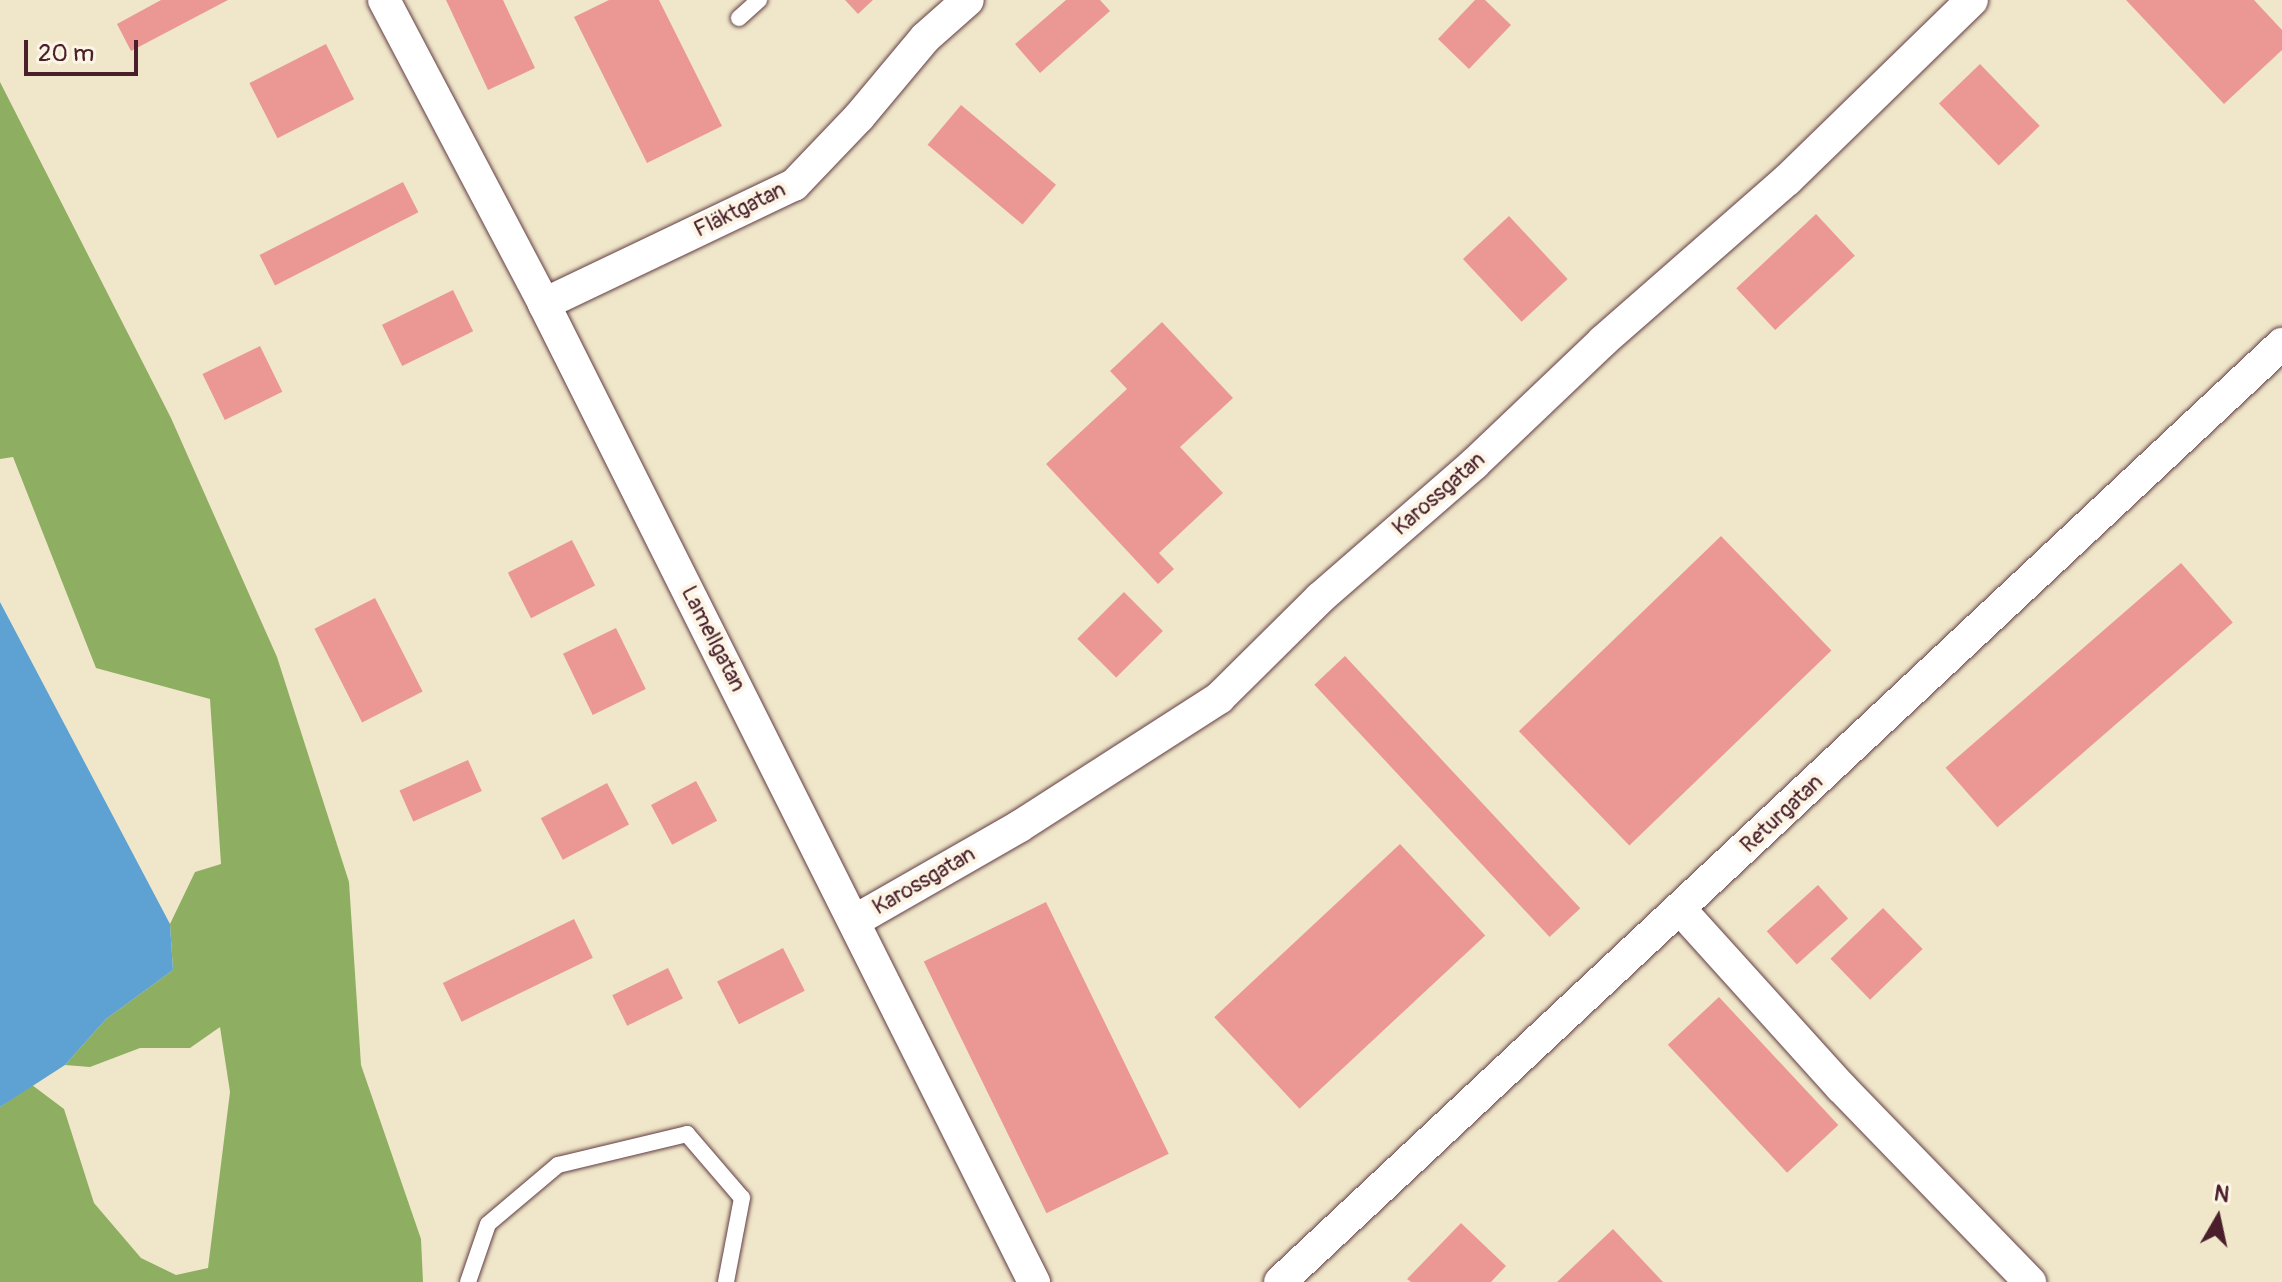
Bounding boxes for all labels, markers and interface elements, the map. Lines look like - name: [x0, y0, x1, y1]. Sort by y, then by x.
- scale bar: [28, 24, 142, 74]
- text: 20 m: [38, 39, 94, 68]
- street label: Fläktgatan: [690, 177, 790, 243]
- street label: Karossgatan: [1387, 447, 1491, 541]
- street label: Lamellgatan: [675, 582, 751, 696]
- street label: Returgatan: [1735, 769, 1829, 859]
- street label: Karossgatan: [868, 841, 980, 921]
- north arrow: [2178, 1178, 2258, 1258]
- text: N: [2212, 1179, 2231, 1209]

